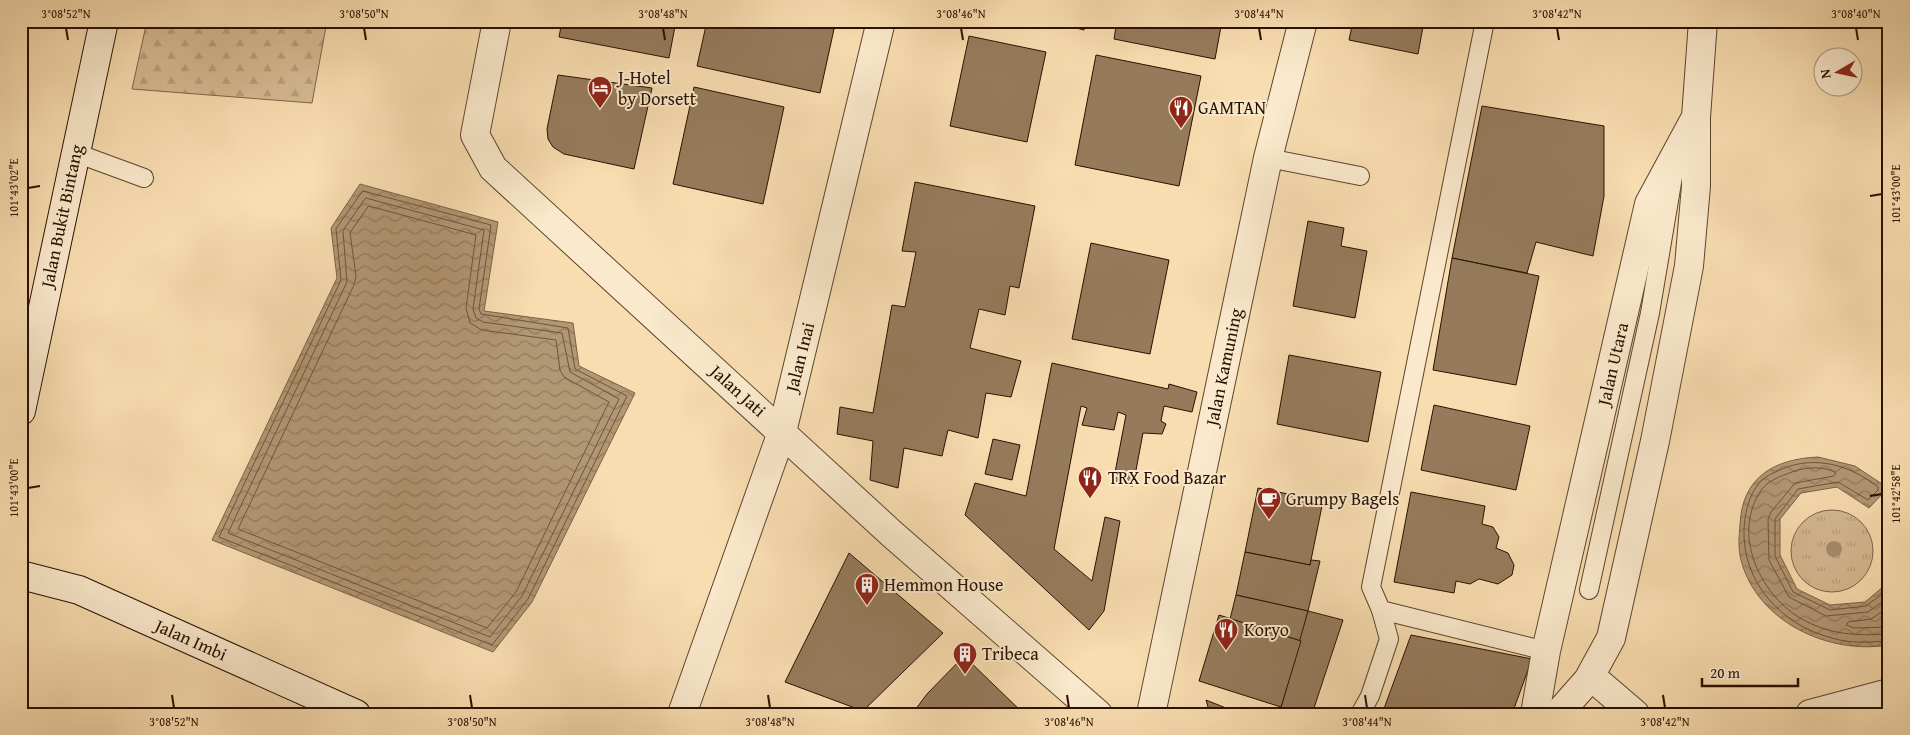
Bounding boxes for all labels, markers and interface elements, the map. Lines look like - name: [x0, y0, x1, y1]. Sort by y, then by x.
- text: 3°08'52"N: [41, 5, 91, 22]
- text: 3°08'50"N: [339, 5, 389, 22]
- text: 3°08'48"N: [638, 5, 688, 22]
- text: 3°08'46"N: [936, 5, 986, 22]
- text: 3°08'44"N: [1234, 5, 1284, 22]
- text: 3°08'42"N: [1532, 5, 1582, 22]
- text: 3°08'40"N: [1831, 5, 1881, 22]
- north arrow: [1812, 48, 1862, 98]
- place label: J-Hotel by Dorsett: [616, 64, 697, 112]
- text: N: [1814, 67, 1836, 80]
- hotel icon: J-Hotel by Dorsett: [587, 75, 613, 109]
- place label: GAMTAN: [1198, 94, 1266, 121]
- restaurant icon: GAMTAN: [1168, 95, 1194, 129]
- street label: Jalan Bukit Bintang: [33, 142, 90, 292]
- text: 101°43'02"E: [5, 158, 22, 218]
- text: 101°43'00"E: [1887, 164, 1904, 224]
- street label: Jalan Kamuning: [1197, 306, 1249, 430]
- street label: Jalan Inai: [777, 319, 821, 397]
- street label: Jalan Utara: [1589, 319, 1635, 410]
- street label: Jalan Jati: [703, 357, 772, 423]
- text: 101°43'00"E: [5, 458, 22, 518]
- place label: TRX Food Bazar: [1108, 464, 1227, 491]
- text: 101°42'58"E: [1887, 464, 1904, 524]
- restaurant icon: TRX Food Bazar: [1077, 465, 1103, 499]
- place label: Grumpy Bagels: [1286, 485, 1399, 512]
- cafe icon: Grumpy Bagels: [1256, 486, 1282, 520]
- place label: Hemmon House: [884, 571, 1004, 598]
- building icon: Hemmon House: [854, 572, 880, 606]
- street label: Jalan Imbi: [149, 611, 232, 667]
- place label: Koryo: [1244, 616, 1289, 643]
- restaurant icon: Koryo: [1213, 617, 1239, 651]
- place label: Tribeca: [982, 640, 1039, 667]
- building icon: Tribeca: [952, 641, 978, 675]
- scale bar: [1702, 655, 1799, 687]
- text: 20 m: [1710, 662, 1741, 683]
- text: 3°08'52"N: [149, 713, 199, 730]
- text: 3°08'50"N: [447, 713, 497, 730]
- text: 3°08'48"N: [745, 713, 795, 730]
- text: 3°08'46"N: [1044, 713, 1094, 730]
- text: 3°08'44"N: [1342, 713, 1392, 730]
- text: 3°08'42"N: [1640, 713, 1690, 730]

